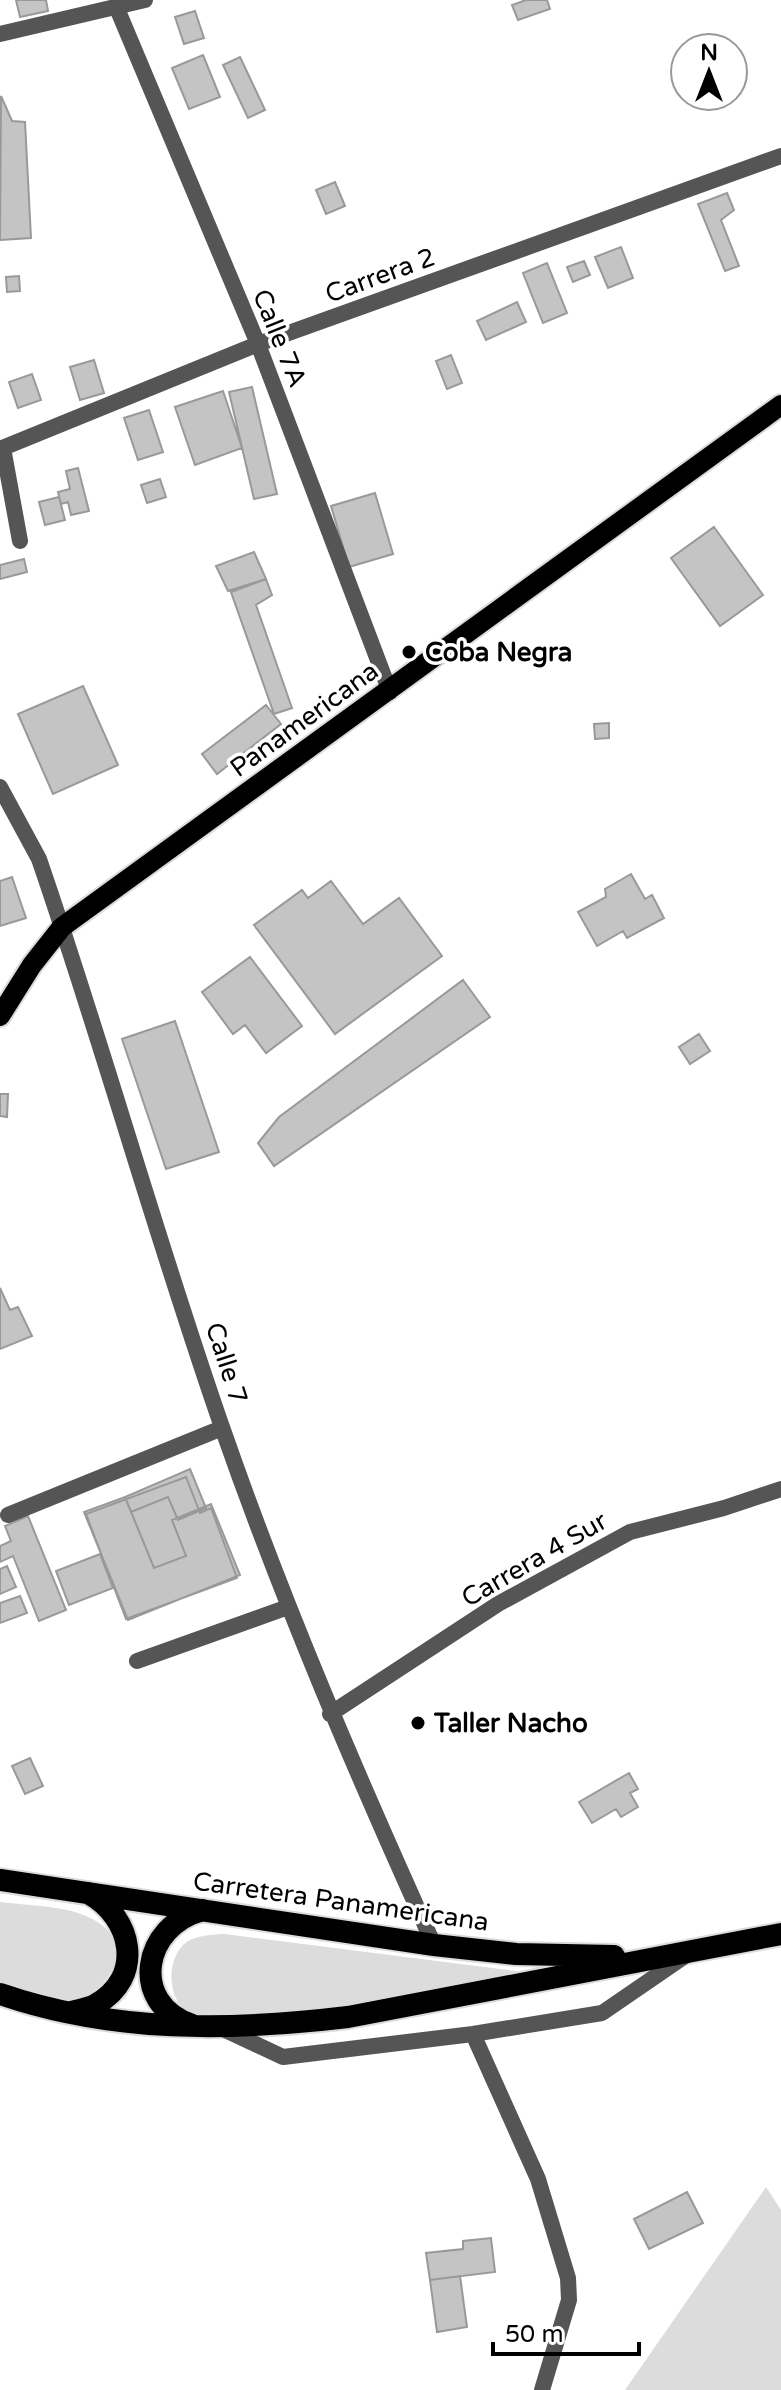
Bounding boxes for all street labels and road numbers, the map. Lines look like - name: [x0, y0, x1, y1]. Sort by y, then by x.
- street label: Carrera 2: [321, 241, 439, 310]
- street label: Calle 7A: [246, 285, 313, 392]
- street label: Panamericana: [224, 655, 385, 784]
- street label: Calle 7: [199, 1319, 254, 1408]
- street label: Carrera 4 Sur: [456, 1505, 613, 1614]
- street label: Carretera Panamericana: [191, 1865, 491, 1938]

